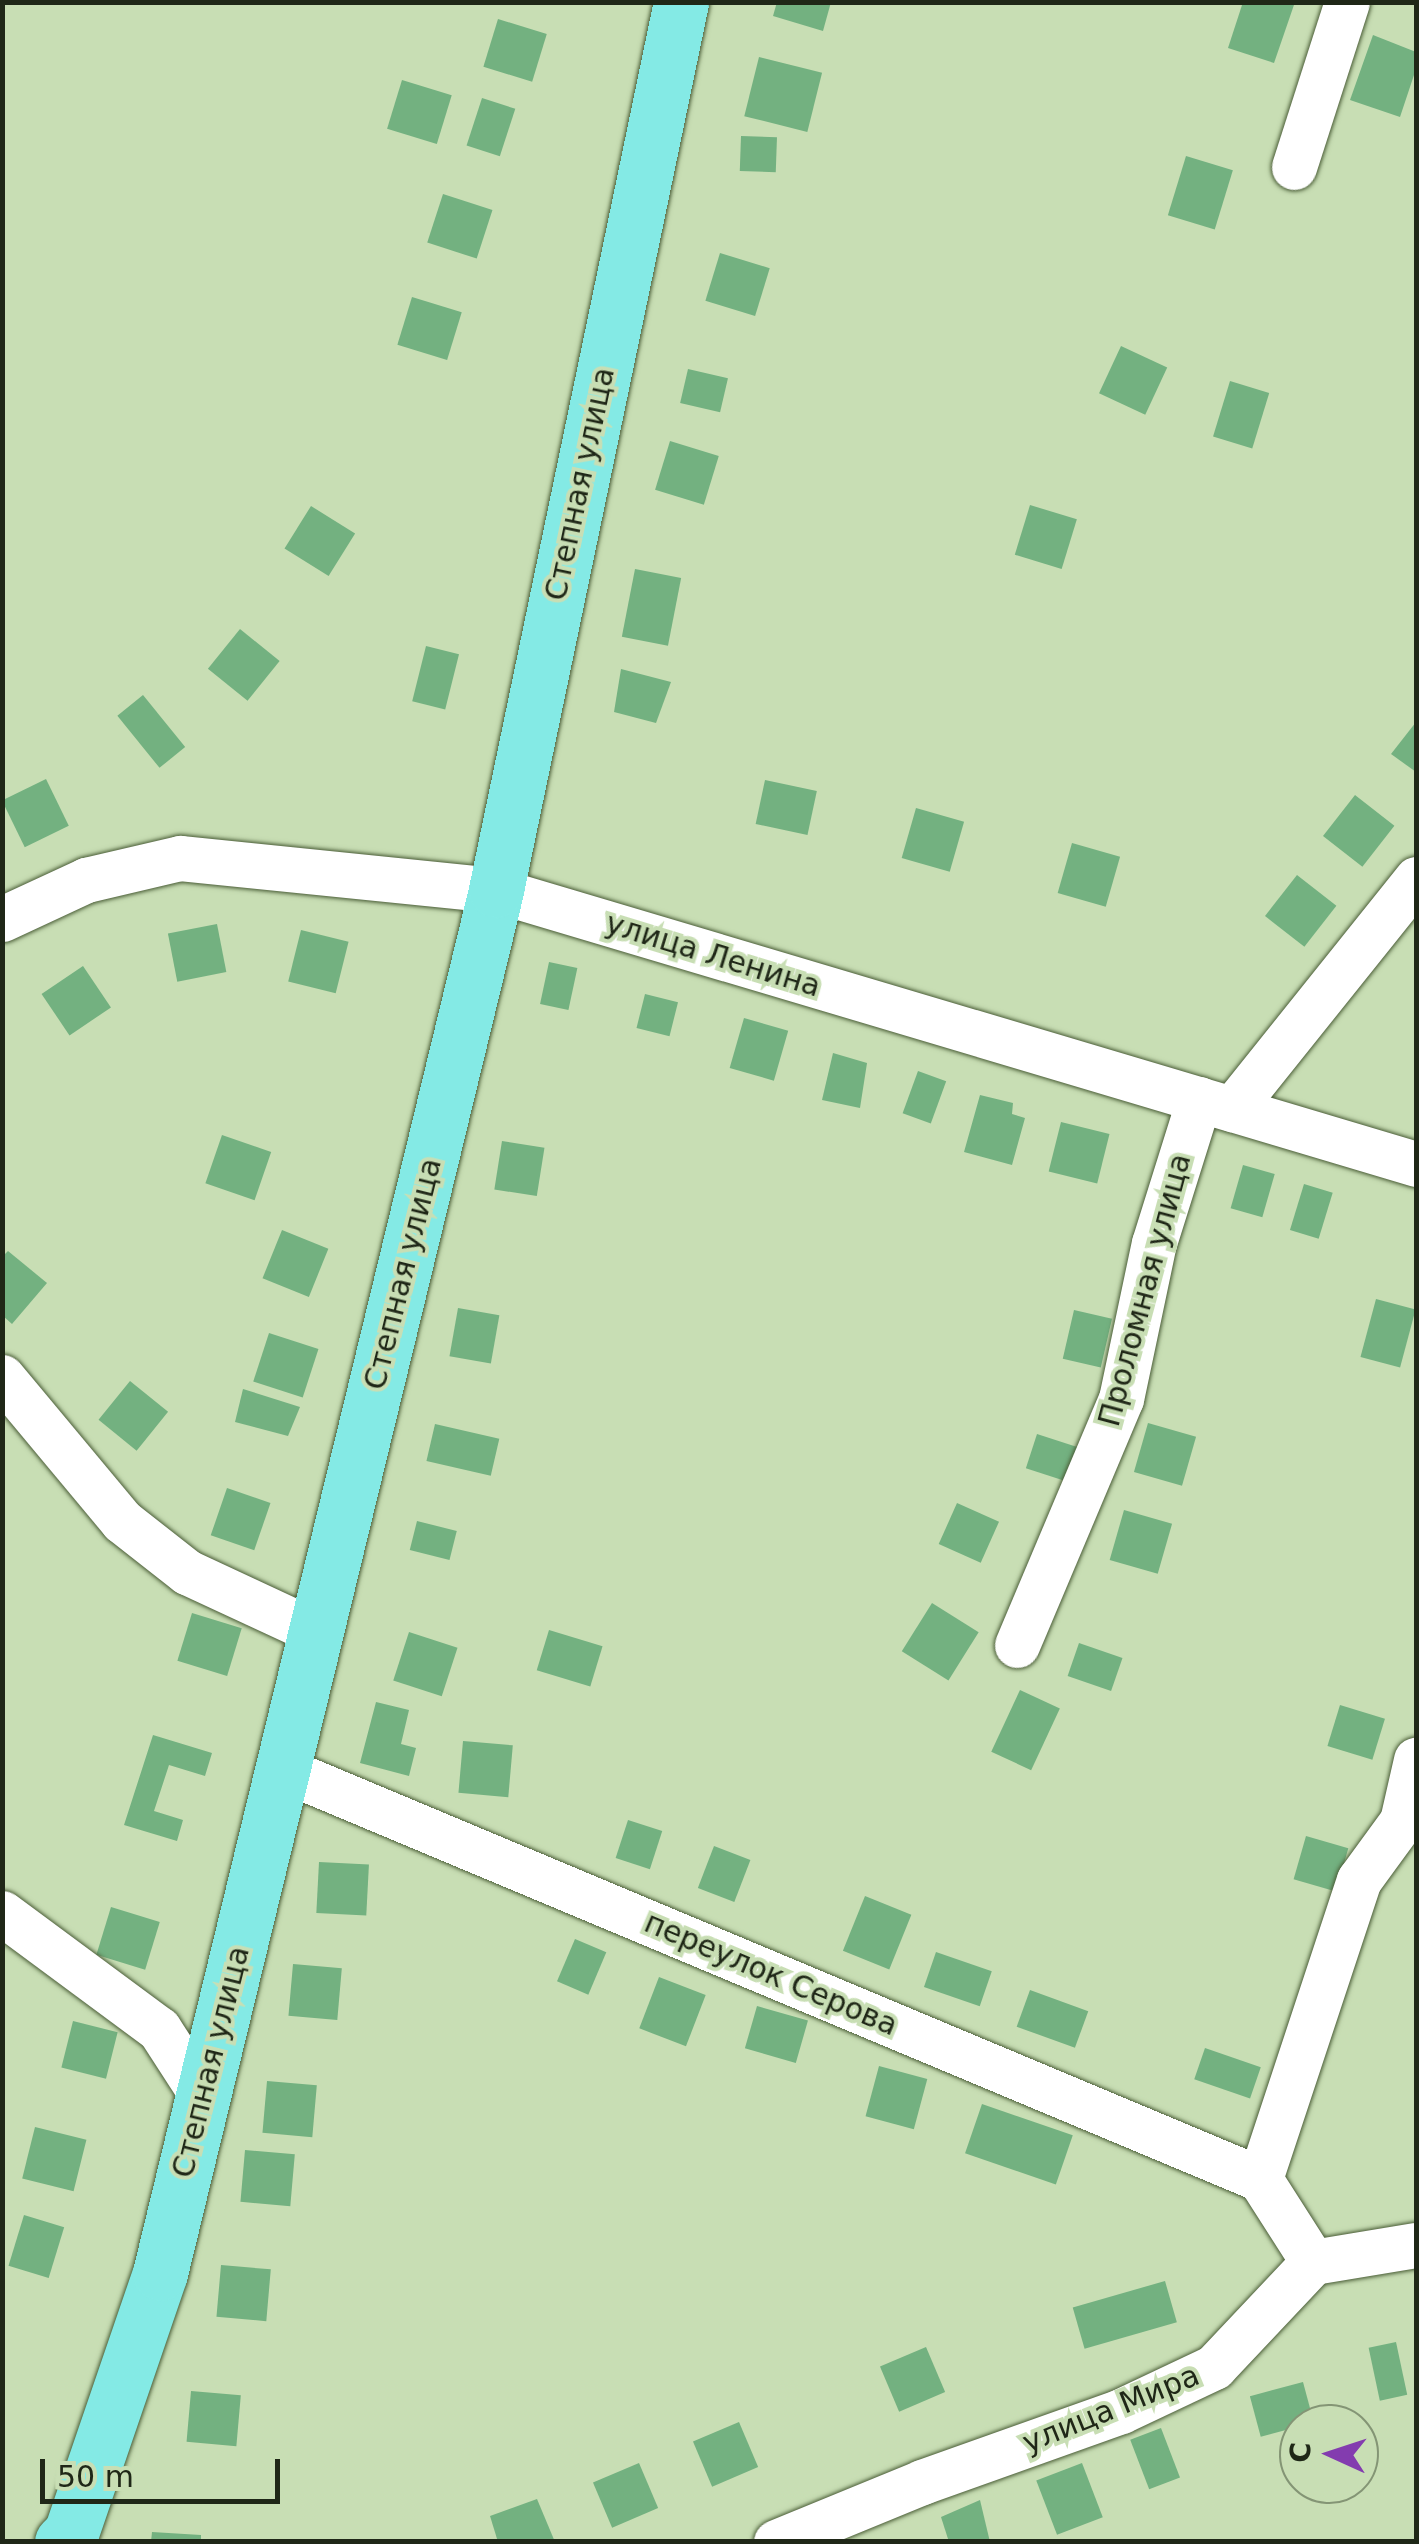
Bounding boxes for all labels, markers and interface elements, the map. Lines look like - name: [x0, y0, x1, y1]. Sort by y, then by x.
- street label: Степная улица: [538, 364, 622, 604]
- street label: улица Ленина: [601, 905, 825, 1005]
- street label: Проломная улица: [1091, 1150, 1199, 1430]
- street label: Степная улица: [357, 1155, 449, 1393]
- street label: переулок Серова: [639, 1904, 903, 2044]
- street label: Степная улица: [165, 1943, 257, 2181]
- street label: улица Мира: [1017, 2357, 1205, 2461]
- north arrow: [1279, 2404, 1379, 2504]
- scale bar: [45, 2439, 285, 2501]
- text: С: [1284, 2441, 1318, 2464]
- text: 50 m: [57, 2459, 134, 2494]

